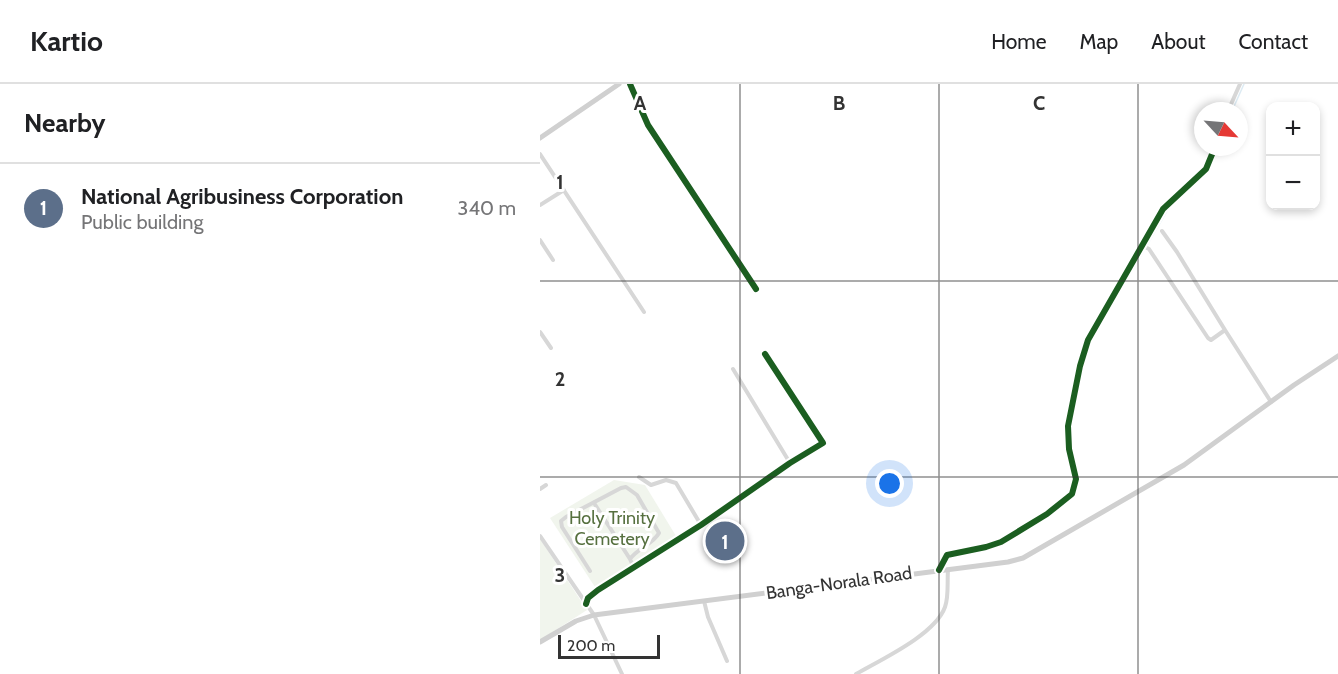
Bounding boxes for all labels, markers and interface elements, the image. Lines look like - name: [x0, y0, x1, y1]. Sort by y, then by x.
- text: Kartio: [30, 24, 103, 58]
- text: Home: [991, 29, 1047, 54]
- text: Map: [1080, 29, 1118, 54]
- text: About: [1151, 29, 1205, 54]
- text: Contact: [1238, 29, 1308, 54]
- text: A: [634, 91, 647, 115]
- text: B: [833, 91, 845, 115]
- text: C: [1033, 91, 1045, 115]
- north arrow: [1194, 102, 1248, 156]
- map controls: [1266, 102, 1320, 210]
- button: +: [1266, 102, 1320, 156]
- text: Nearby: [24, 107, 105, 139]
- button: −: [1266, 156, 1320, 210]
- text: 1: [556, 170, 564, 194]
- text: National Agribusiness Corporation: [81, 183, 403, 210]
- text: 1: [40, 196, 47, 220]
- text: 340 m: [458, 196, 516, 220]
- text: Public building: [81, 210, 203, 234]
- text: 2: [555, 367, 565, 391]
- your location: [875, 469, 904, 498]
- park label: Holy Trinity Cemetery: [569, 507, 655, 550]
- pin: 1: [706, 518, 744, 564]
- street label: Banga-Norala Road: [765, 562, 913, 604]
- text: 3: [555, 563, 565, 587]
- scale bar: [558, 632, 660, 660]
- text: 200 m: [567, 636, 615, 655]

